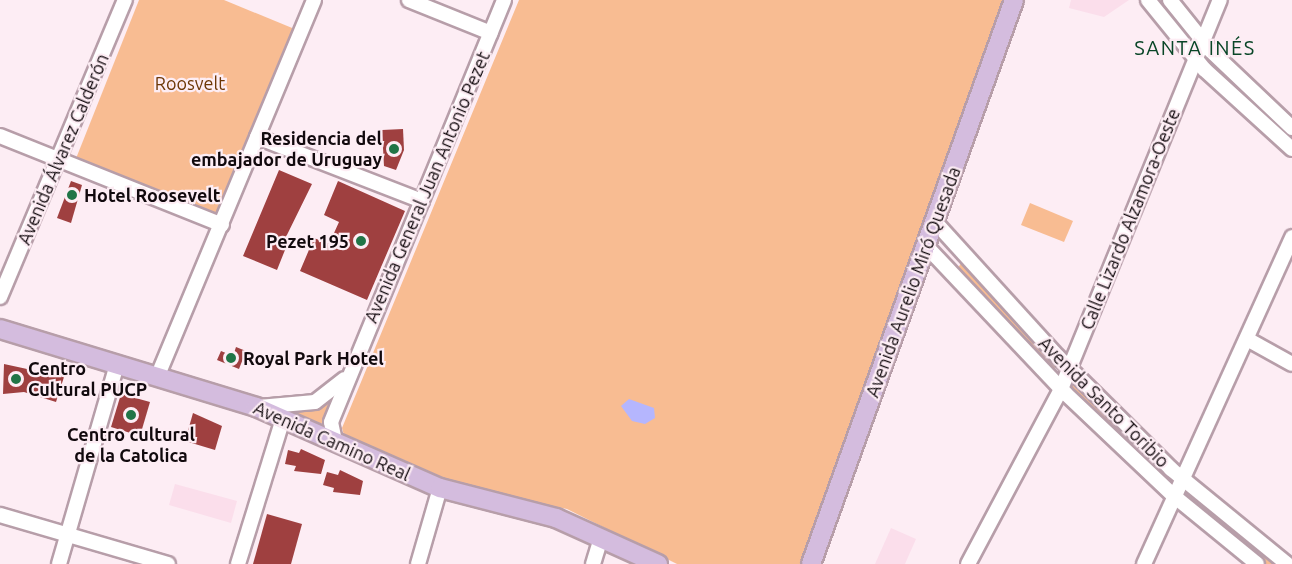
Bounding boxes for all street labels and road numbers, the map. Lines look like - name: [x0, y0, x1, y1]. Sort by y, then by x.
- street label: Avenida General Juan Antonio Pezet: [360, 48, 494, 326]
- street label: Avenida Álvarez Calderón: [13, 50, 113, 248]
- street label: Calle Lizardo Alzamora-Oeste: [1076, 105, 1184, 333]
- street label: Avenida Aurelio Miró Quesada: [861, 164, 965, 400]
- street label: Avenida Santo Toribio: [1034, 332, 1174, 472]
- street label: Avenida Camino Real: [250, 397, 414, 485]

